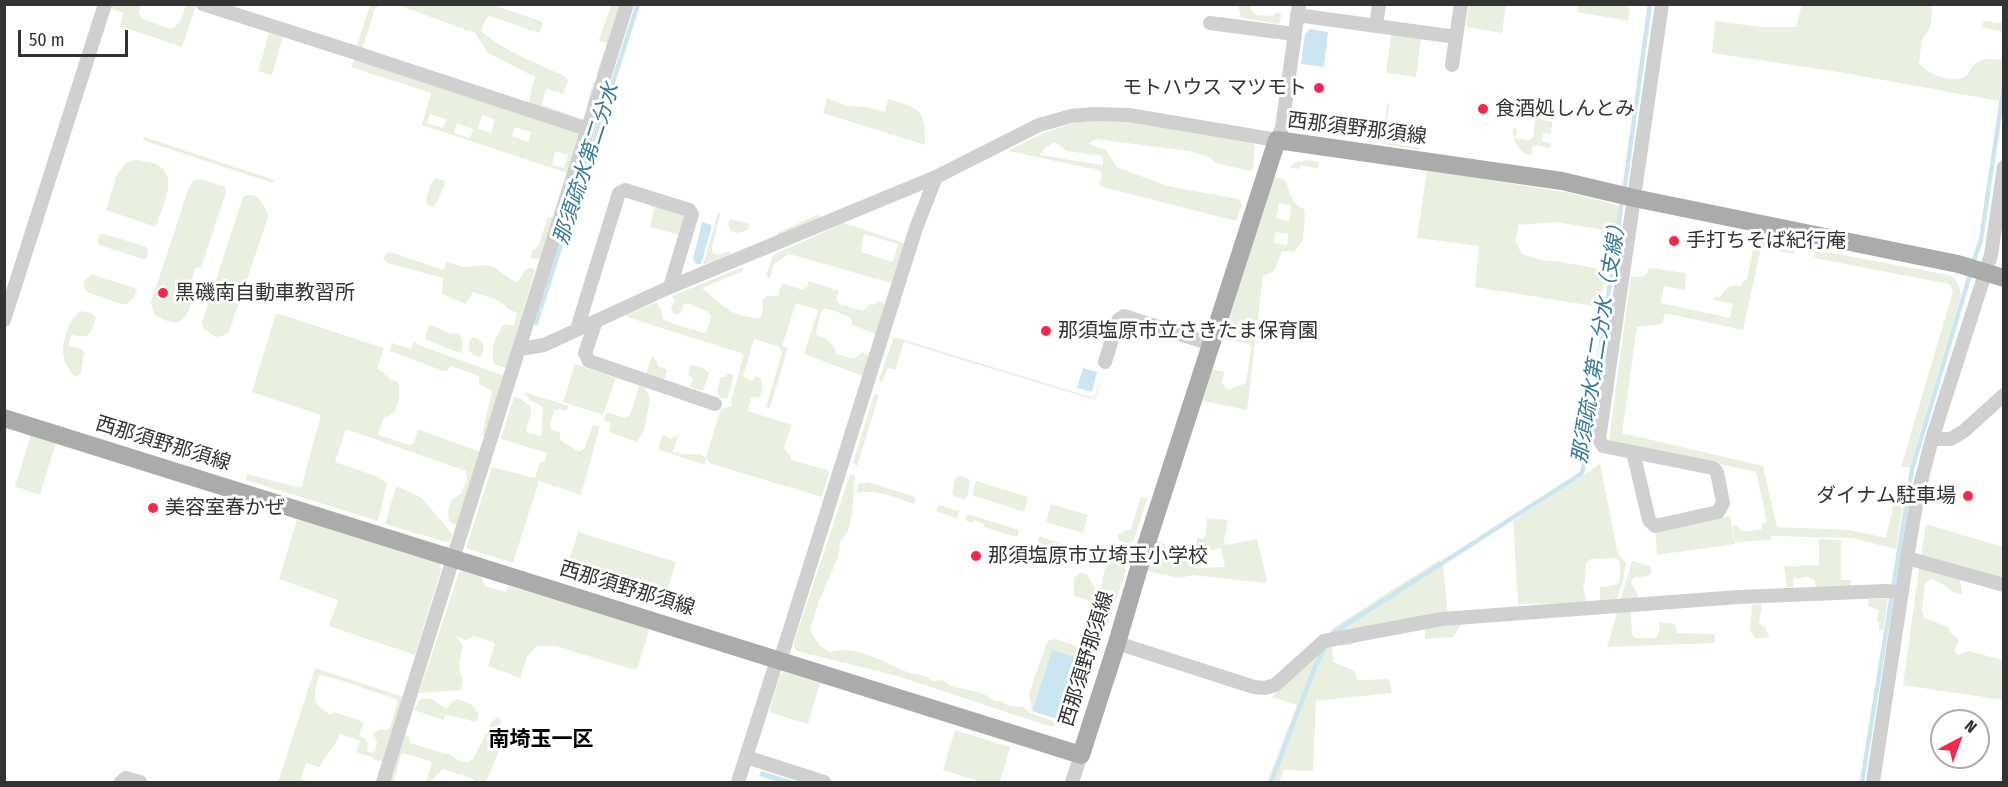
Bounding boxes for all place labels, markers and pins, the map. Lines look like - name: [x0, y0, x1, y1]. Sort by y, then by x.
- place label: モトハウス マツモト: [1122, 76, 1307, 100]
- marker: モトハウス マツモト: [1312, 81, 1326, 95]
- place label: 食酒処しんとみ: [1495, 97, 1635, 121]
- marker: 食酒処しんとみ: [1476, 102, 1490, 116]
- place label: 手打ちそば紀行庵: [1686, 229, 1846, 253]
- marker: 手打ちそば紀行庵: [1667, 234, 1681, 248]
- place label: 黒磯南自動車教習所: [175, 281, 355, 305]
- marker: 黒磯南自動車教習所: [156, 286, 170, 300]
- place label: 那須塩原市立さきたま保育園: [1058, 319, 1318, 343]
- marker: 那須塩原市立さきたま保育園: [1039, 324, 1053, 338]
- place label: ダイナム駐車場: [1816, 484, 1956, 508]
- marker: ダイナム駐車場: [1961, 489, 1975, 503]
- place label: 美容室春かぜ: [165, 496, 285, 520]
- marker: 美容室春かぜ: [146, 501, 160, 515]
- place label: 那須塩原市立埼玉小学校: [988, 544, 1208, 568]
- marker: 那須塩原市立埼玉小学校: [969, 549, 983, 563]

